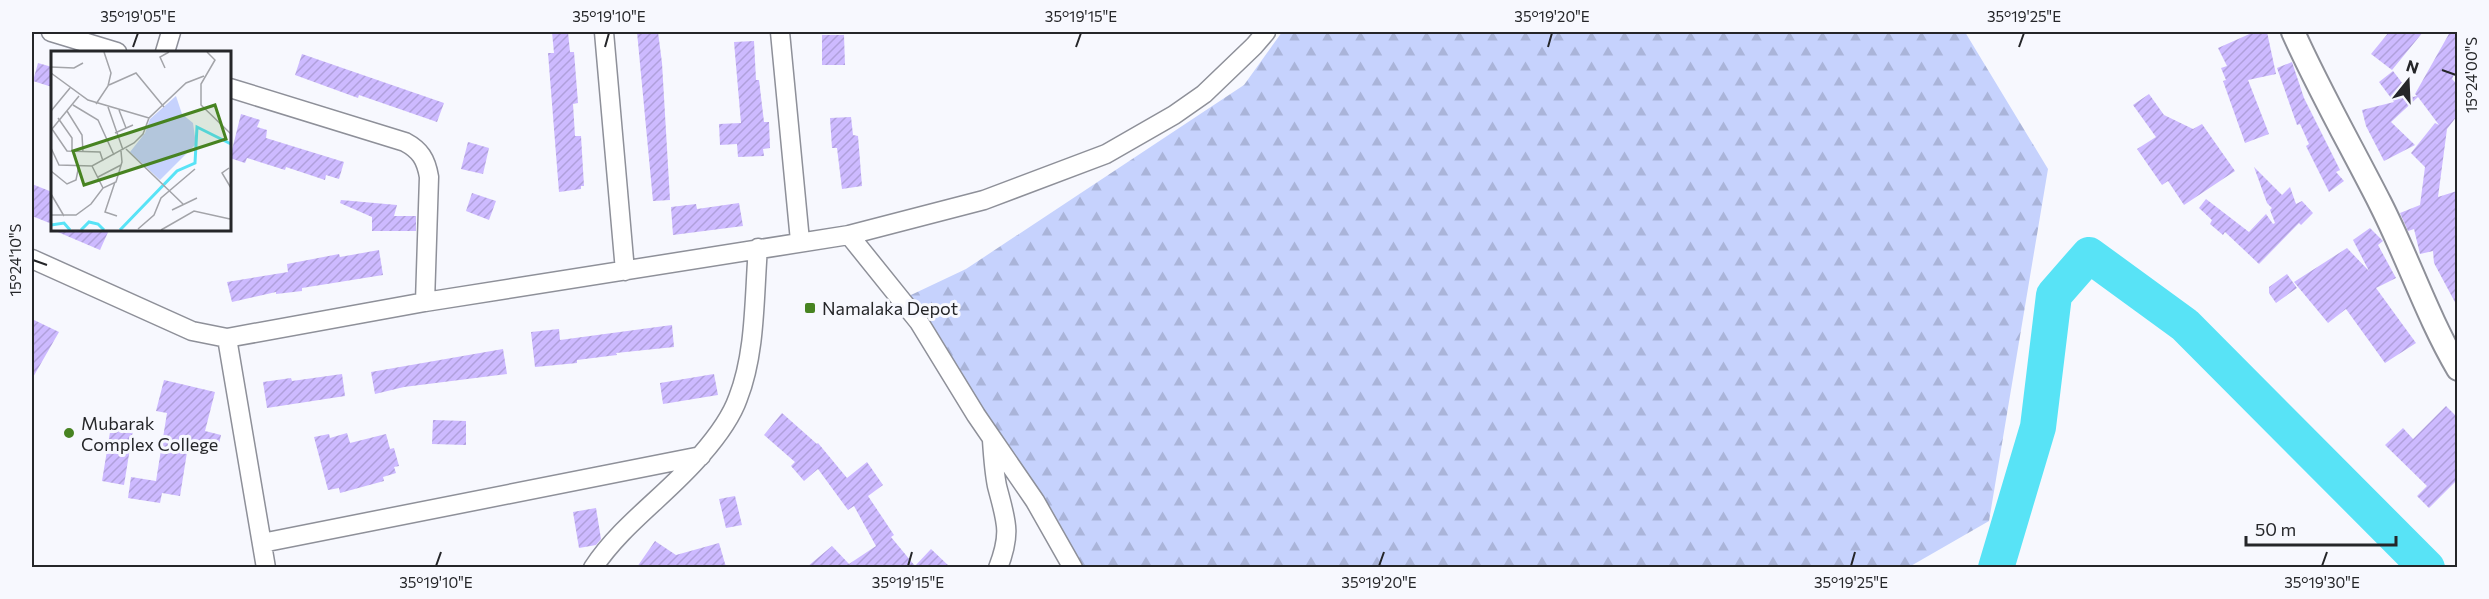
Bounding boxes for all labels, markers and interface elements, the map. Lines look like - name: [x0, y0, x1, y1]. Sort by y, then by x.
- text: 35°19'05"E: [100, 7, 176, 25]
- text: 35°19'10"E: [572, 7, 646, 25]
- text: 35°19'15"E: [1045, 7, 1117, 25]
- text: 35°19'20"E: [1514, 7, 1590, 25]
- text: 35°19'25"E: [1987, 7, 2061, 25]
- text: 15°24'00"S: [2462, 37, 2480, 113]
- inset map: [51, 51, 231, 231]
- north arrow: [2378, 51, 2438, 111]
- text: N: [2404, 55, 2421, 77]
- text: 15°24'10"S: [6, 223, 24, 296]
- place label: Namalaka Depot: [822, 297, 958, 319]
- marker: Namalaka Depot: [803, 301, 817, 315]
- place label: Mubarak Complex College: [81, 412, 218, 455]
- marker: Mubarak Complex College: [62, 426, 76, 440]
- scale bar: [2246, 509, 2396, 547]
- text: 50 m: [2255, 518, 2296, 540]
- text: 35°19'10"E: [399, 573, 473, 591]
- text: 35°19'15"E: [872, 573, 944, 591]
- text: 35°19'20"E: [1341, 573, 1417, 591]
- text: 35°19'25"E: [1814, 573, 1888, 591]
- text: 35°19'30"E: [2284, 573, 2360, 591]

